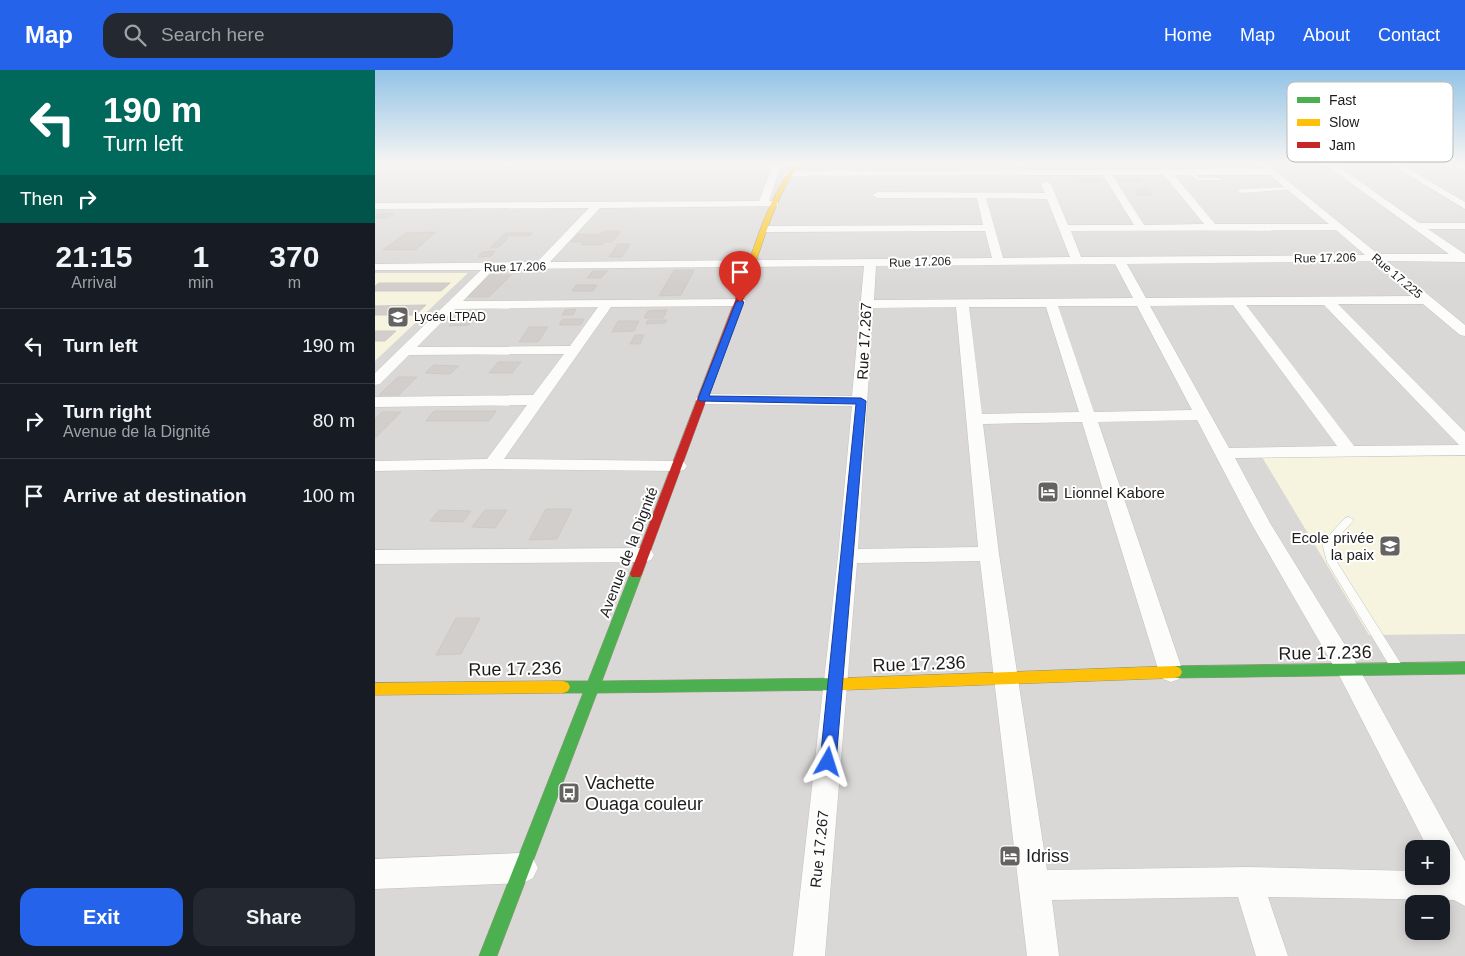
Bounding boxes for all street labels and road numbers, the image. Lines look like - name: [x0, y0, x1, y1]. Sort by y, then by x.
- street label: Rue 17.206: [1294, 250, 1356, 266]
- street label: Rue 17.225: [1369, 251, 1426, 302]
- street label: Rue 17.206: [889, 254, 952, 270]
- street label: Rue 17.206: [484, 259, 546, 275]
- street label: Rue 17.267: [853, 302, 875, 380]
- street label: Avenue de la Dignité: [595, 484, 661, 620]
- street label: Rue 17.236: [1278, 642, 1372, 664]
- street label: Rue 17.236: [872, 652, 966, 676]
- street label: Rue 17.236: [468, 658, 562, 680]
- street label: Rue 17.267: [806, 810, 832, 888]

